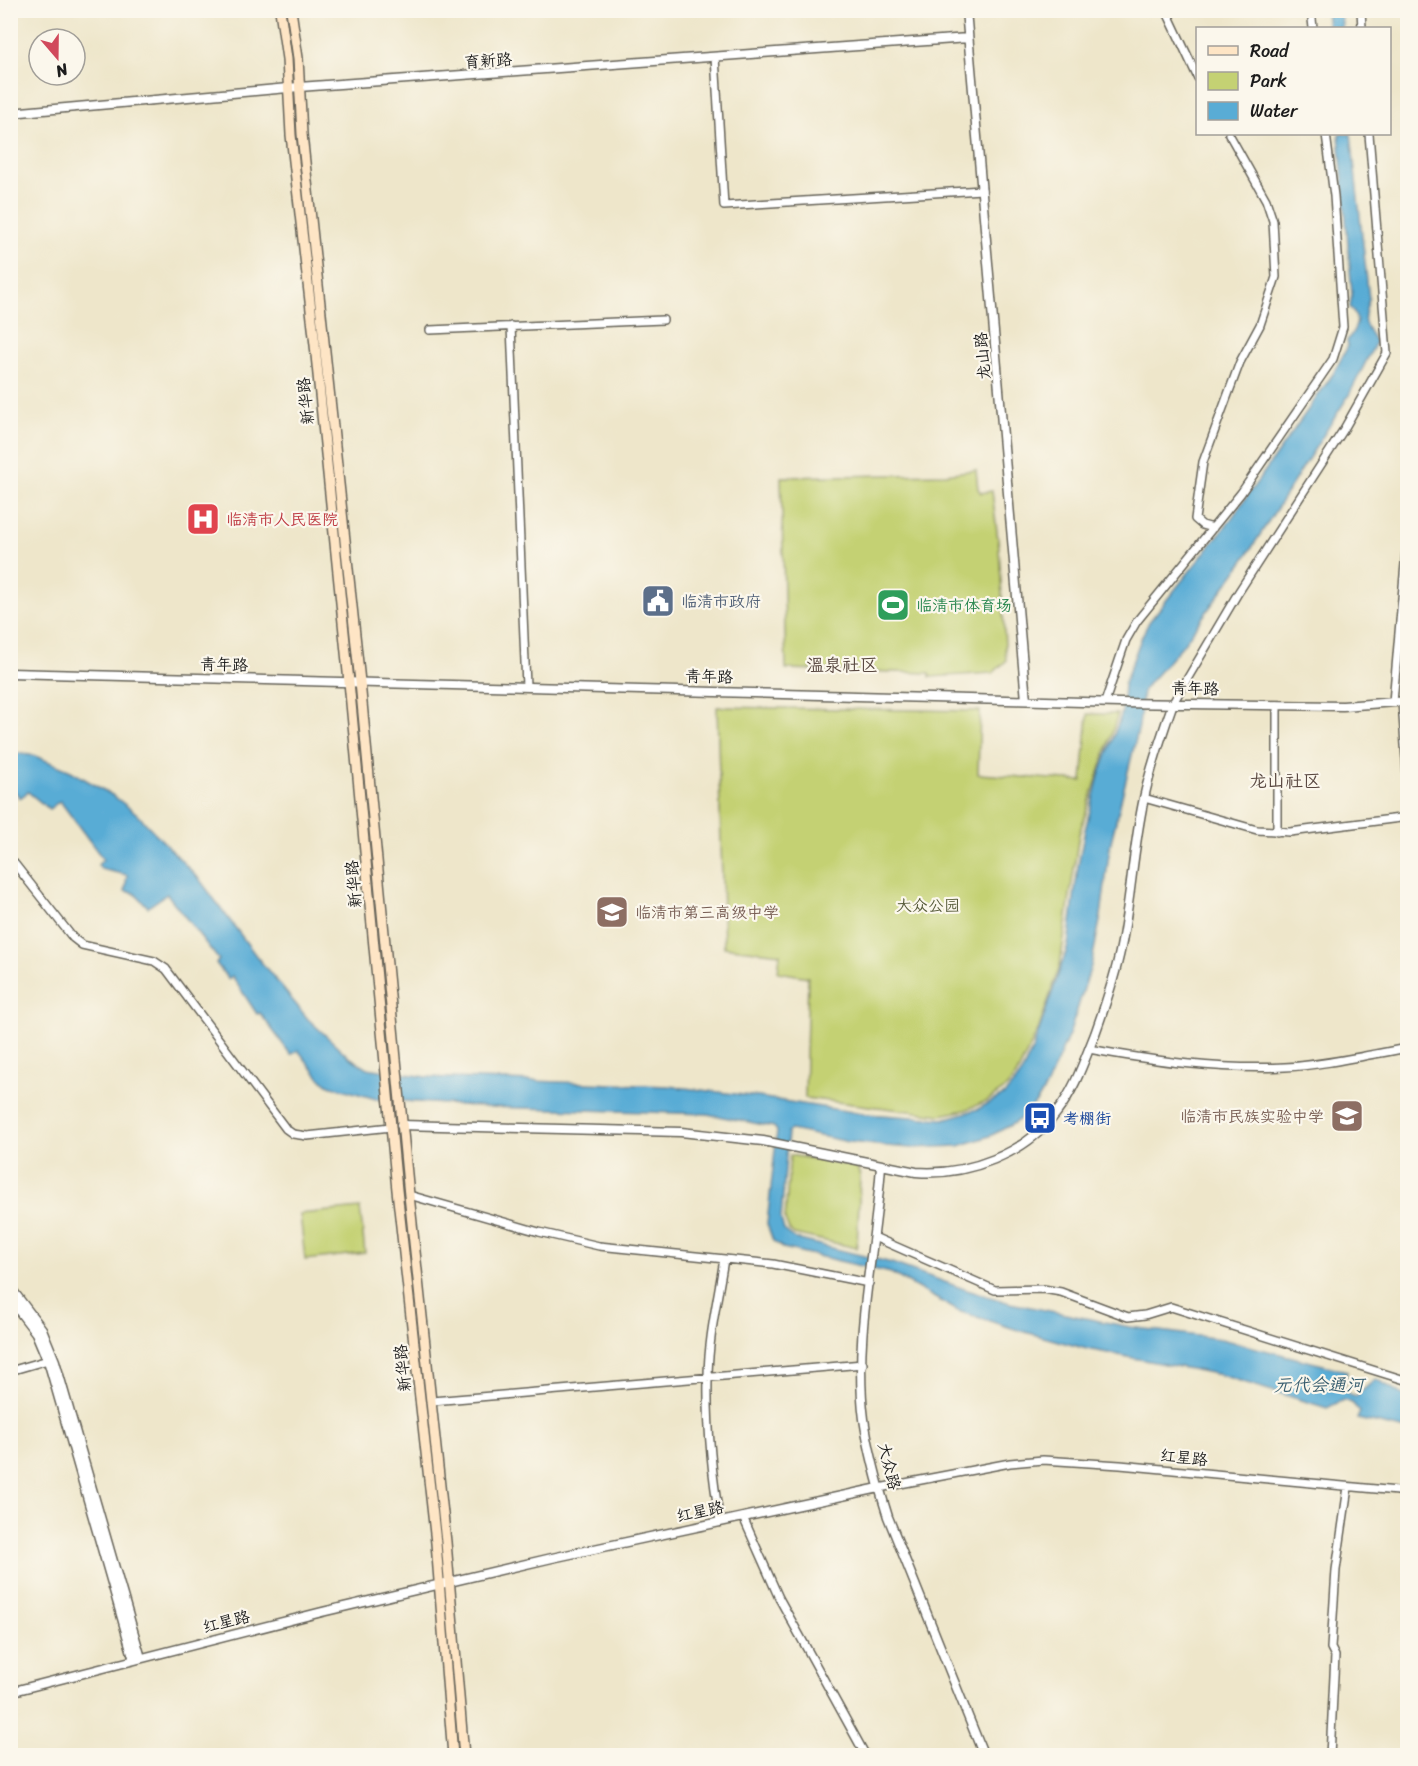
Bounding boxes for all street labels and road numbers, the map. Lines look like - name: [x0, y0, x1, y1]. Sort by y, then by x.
- street label: 育新路: [463, 44, 513, 77]
- street label: 龙山路: [966, 331, 999, 381]
- street label: 新华路: [289, 376, 322, 426]
- street label: 青年路: [200, 650, 248, 679]
- street label: 青年路: [685, 662, 733, 691]
- street label: 青年路: [1171, 674, 1219, 703]
- street label: 新华路: [337, 859, 370, 909]
- street label: 新华路: [386, 1343, 419, 1393]
- street label: 大众路: [870, 1439, 909, 1493]
- street label: 红星路: [1159, 1441, 1209, 1474]
- street label: 红星路: [674, 1492, 727, 1531]
- street label: 红星路: [199, 1602, 253, 1641]

